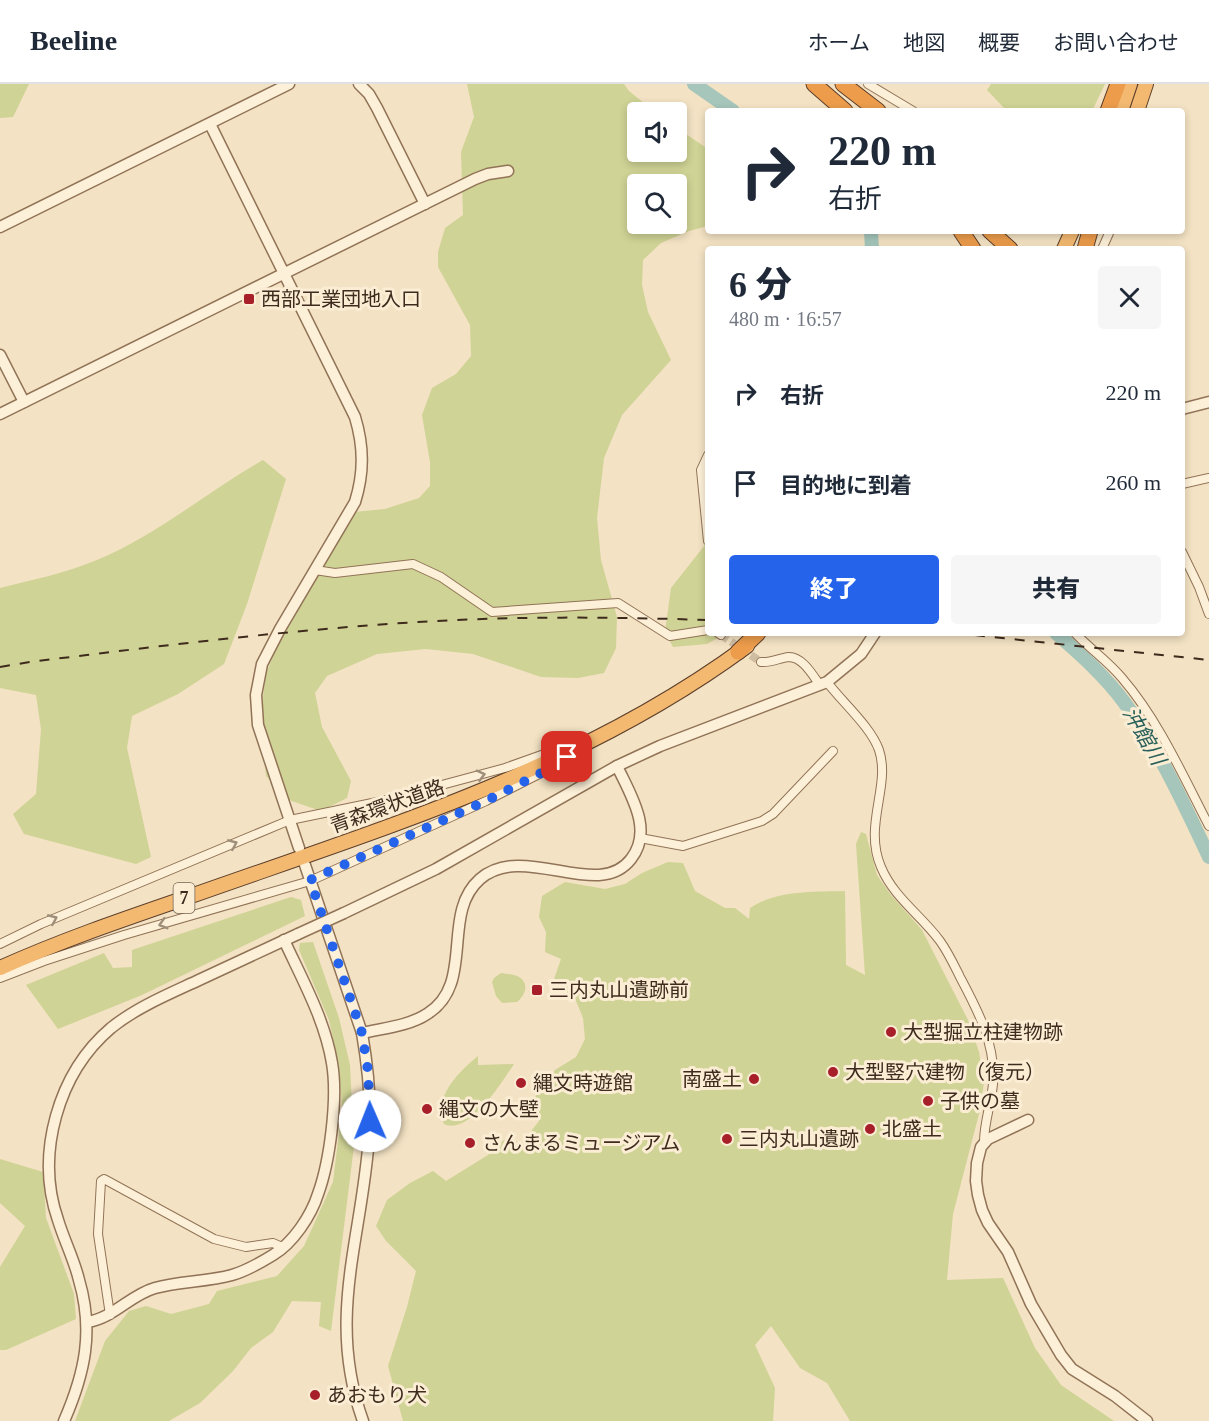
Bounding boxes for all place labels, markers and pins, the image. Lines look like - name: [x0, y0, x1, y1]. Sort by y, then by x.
- place label: 西部工業団地入口: [261, 288, 421, 310]
- marker: 西部工業団地入口: [242, 292, 256, 306]
- pin: [541, 731, 592, 782]
- place label: 三内丸山遺跡前: [549, 979, 689, 1001]
- marker: 三内丸山遺跡前: [530, 983, 544, 997]
- place label: 大型掘立柱建物跡: [903, 1021, 1063, 1043]
- marker: 大型掘立柱建物跡: [884, 1025, 898, 1039]
- place label: 大型竪穴建物（復元）: [845, 1061, 1045, 1083]
- marker: 大型竪穴建物（復元）: [826, 1065, 840, 1079]
- place label: 南盛土: [682, 1068, 742, 1090]
- place label: 縄文時遊館: [533, 1072, 633, 1094]
- marker: 南盛土: [747, 1072, 761, 1086]
- marker: 縄文時遊館: [514, 1076, 528, 1090]
- place label: 子供の墓: [940, 1090, 1020, 1112]
- marker: 子供の墓: [921, 1094, 935, 1108]
- place label: 縄文の大壁: [439, 1098, 539, 1120]
- marker: 縄文の大壁: [420, 1102, 434, 1116]
- place label: 北盛土: [882, 1118, 942, 1140]
- marker: 北盛土: [863, 1122, 877, 1136]
- place label: 三内丸山遺跡: [739, 1128, 859, 1150]
- place label: さんまるミュージアム: [482, 1132, 680, 1154]
- marker: 三内丸山遺跡: [720, 1132, 734, 1146]
- marker: さんまるミュージアム: [463, 1136, 477, 1150]
- place label: あおもり犬: [327, 1384, 427, 1406]
- marker: あおもり犬: [308, 1388, 322, 1402]

